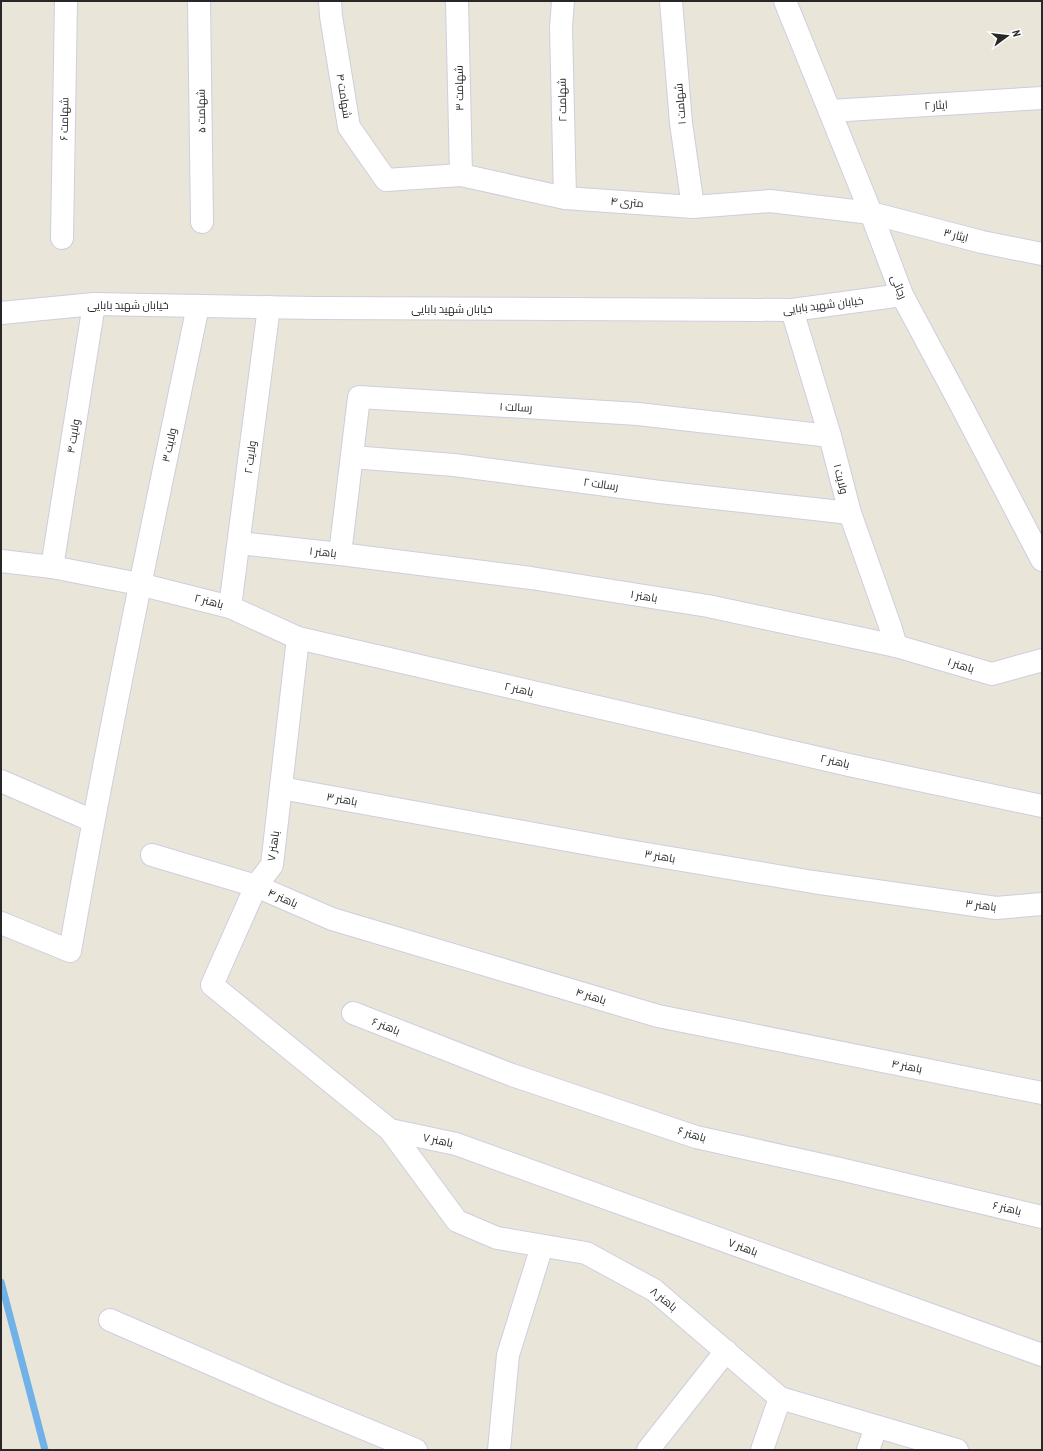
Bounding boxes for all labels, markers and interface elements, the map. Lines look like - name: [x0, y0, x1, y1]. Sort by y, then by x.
- north arrow: [987, 16, 1027, 56]
- text: N: [1009, 29, 1024, 38]
- street label: شهامت ۳: [452, 65, 466, 111]
- street label: شهامت ۴: [334, 73, 354, 119]
- street label: شهامت ۲: [555, 78, 569, 122]
- street label: شهامت ۱: [671, 83, 689, 125]
- street label: شهامت ۵: [194, 89, 208, 133]
- street label: شهامت ۶: [57, 97, 71, 141]
- street label: ایثار ۲: [924, 97, 948, 113]
- street label: ۴ متری: [610, 194, 644, 210]
- street label: ایثار ۳: [942, 225, 970, 245]
- street label: رجائی: [888, 273, 910, 301]
- street label: خیابان شهید بابایی: [782, 293, 864, 317]
- street label: خیابان شهید بابایی: [87, 298, 169, 312]
- street label: خیابان شهید بابایی: [411, 302, 493, 316]
- street label: رسالت ۱: [499, 399, 533, 415]
- street label: ولایت ۴: [63, 418, 83, 454]
- street label: ولایت ۳: [159, 427, 179, 463]
- street label: ولایت ۲: [241, 440, 259, 474]
- street label: ولایت ۱: [830, 462, 852, 496]
- street label: رسالت ۲: [582, 475, 620, 493]
- street label: باهنر ۱: [309, 544, 337, 560]
- street label: باهنر ۱: [629, 587, 659, 605]
- street label: باهنر ۲: [193, 591, 225, 611]
- street label: باهنر ۱: [946, 654, 976, 676]
- street label: باهنر ۲: [503, 679, 535, 699]
- street label: باهنر ۲: [819, 751, 851, 771]
- street label: باهنر ۳: [325, 789, 359, 809]
- street label: باهنر ۷: [264, 830, 282, 862]
- street label: باهنر ۳: [643, 846, 677, 866]
- street label: باهنر ۴: [266, 885, 300, 911]
- street label: باهنر ۳: [965, 896, 997, 914]
- street label: باهنر ۴: [574, 985, 608, 1007]
- street label: باهنر ۶: [370, 1014, 402, 1038]
- street label: باهنر ۴: [890, 1056, 924, 1076]
- street label: باهنر ۶: [676, 1123, 708, 1145]
- street label: باهنر ۷: [422, 1130, 455, 1150]
- street label: باهنر ۶: [991, 1198, 1023, 1218]
- street label: باهنر ۷: [726, 1235, 760, 1259]
- street label: باهنر ۸: [648, 1284, 680, 1314]

